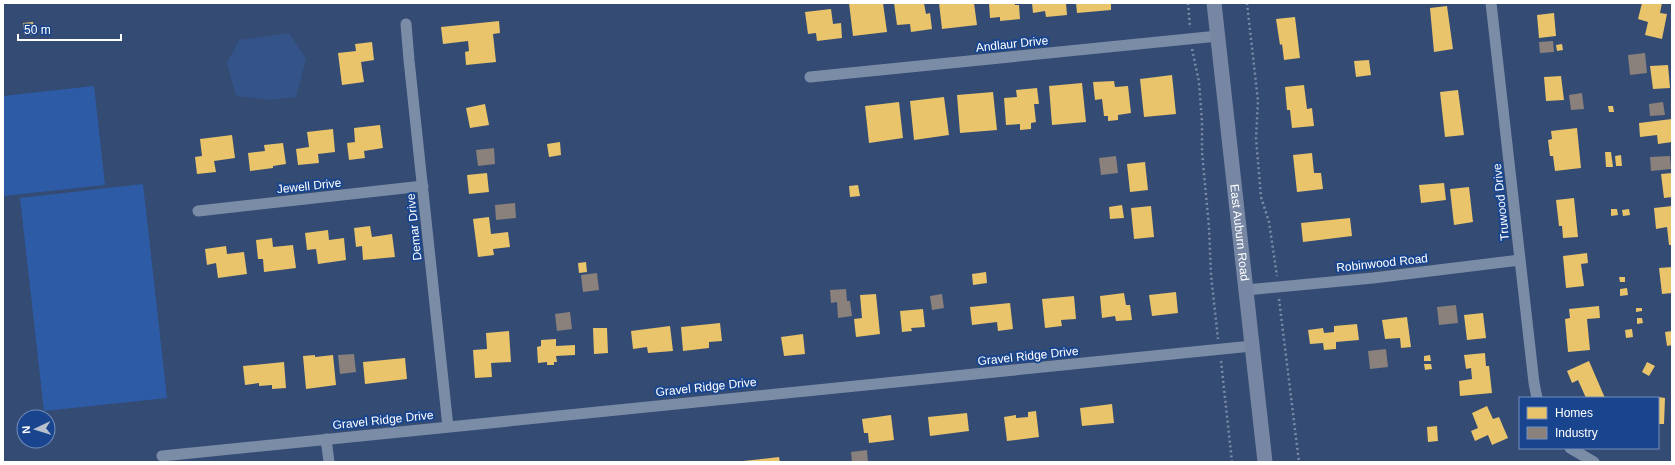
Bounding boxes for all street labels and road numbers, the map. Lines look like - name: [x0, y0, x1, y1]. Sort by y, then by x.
- street label: Andlaur Drive: [975, 33, 1049, 55]
- street label: Truwood Drive: [1490, 162, 1512, 241]
- street label: Jewell Drive: [276, 176, 342, 196]
- street label: East Auburn Road: [1227, 183, 1252, 282]
- street label: Demar Drive: [403, 192, 424, 261]
- street label: Robinwood Road: [1335, 251, 1429, 275]
- street label: Gravel Ridge Drive: [977, 344, 1079, 368]
- street label: Gravel Ridge Drive: [655, 375, 757, 399]
- street label: Gravel Ridge Drive: [332, 408, 434, 432]

